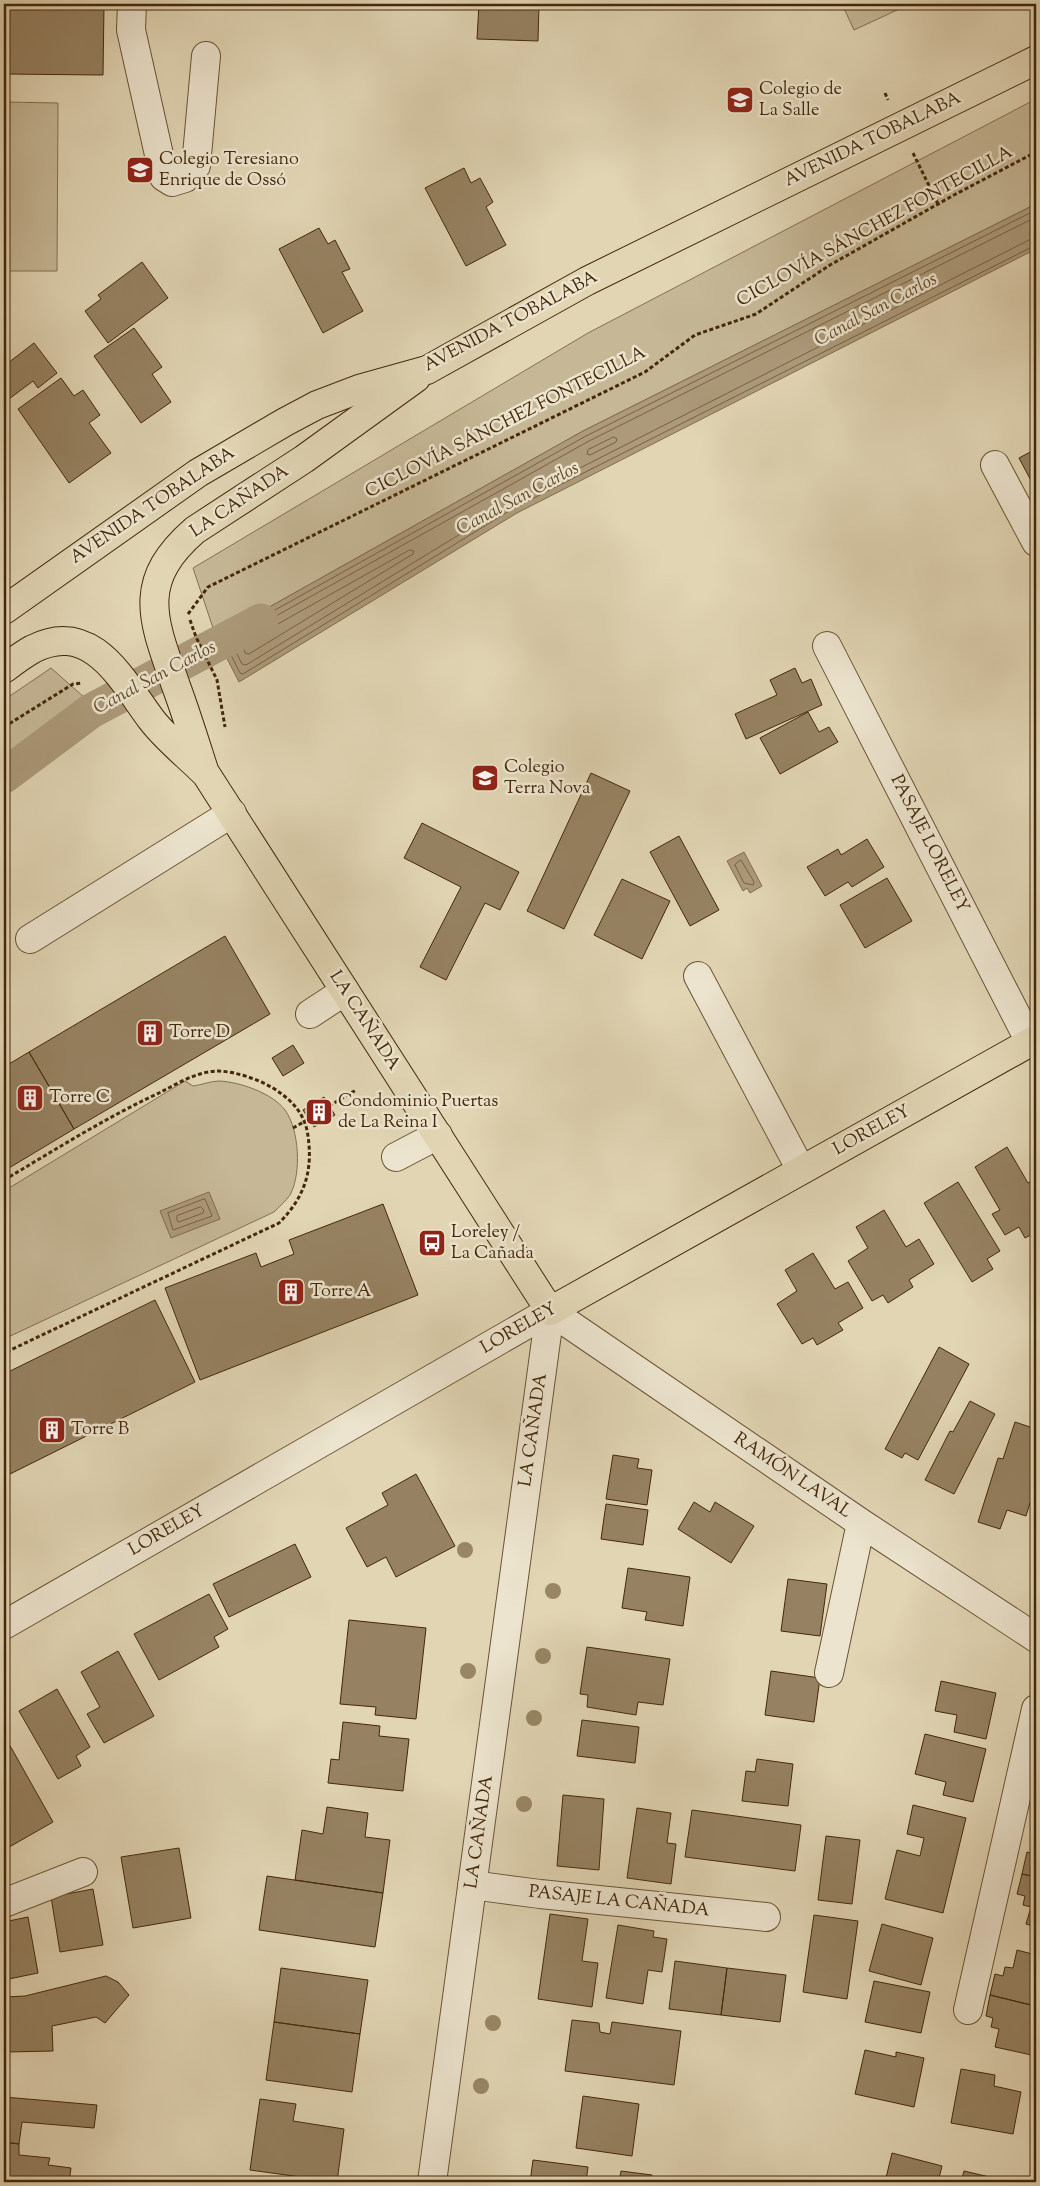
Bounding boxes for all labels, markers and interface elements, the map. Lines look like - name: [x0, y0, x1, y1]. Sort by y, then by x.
- place label: Colegio de La Salle: [759, 77, 842, 124]
- school or university icon: Colegio de La Salle: [725, 85, 755, 115]
- street label: AVENIDA TOBALABA: [780, 86, 966, 194]
- street label: CICLOVÍA SÁNCHEZ FONTECILLA: [732, 140, 1018, 314]
- place label: Colegio Teresiano Enrique de Ossó: [159, 147, 299, 194]
- school or university icon: Colegio Teresiano Enrique de Ossó: [125, 155, 155, 185]
- street label: AVENIDA TOBALABA: [419, 265, 603, 379]
- water label: Canal San Carlos: [810, 266, 942, 354]
- street label: CICLOVÍA SÁNCHEZ FONTECILLA: [361, 340, 651, 505]
- street label: AVENIDA TOBALABA: [65, 441, 241, 571]
- water label: Canal San Carlos: [452, 455, 584, 543]
- street label: LA CAÑADA: [185, 459, 295, 545]
- water label: Canal San Carlos: [89, 634, 221, 722]
- place label: Colegio Terra Nova: [504, 755, 590, 802]
- school or university icon: Colegio Terra Nova: [470, 763, 500, 793]
- street label: PASAJE LORELEY: [883, 770, 975, 918]
- street label: LA CAÑADA: [322, 966, 406, 1076]
- building icon: Torre D: [135, 1018, 165, 1048]
- place label: Torre D: [169, 1020, 230, 1046]
- building icon: Torre C: [15, 1083, 45, 1113]
- place label: Torre C: [49, 1085, 110, 1111]
- place label: Condominio Puertas de La Reina I: [338, 1089, 498, 1136]
- building icon: Condominio Puertas de La Reina I: [304, 1097, 334, 1127]
- street label: LORELEY: [829, 1099, 915, 1163]
- place label: Loreley / La Cañada: [451, 1220, 534, 1267]
- bus stop icon: Loreley / La Cañada: [417, 1228, 447, 1258]
- building icon: Torre A: [276, 1277, 306, 1307]
- place label: Torre A: [310, 1279, 372, 1305]
- street label: LORELEY: [476, 1297, 562, 1361]
- street label: LA CAÑADA: [513, 1371, 555, 1488]
- building icon: Torre B: [37, 1415, 67, 1445]
- place label: Torre B: [71, 1417, 129, 1443]
- street label: RAMÓN LAVAL: [728, 1426, 857, 1525]
- street label: LORELEY: [124, 1499, 210, 1563]
- street label: LA CAÑADA: [459, 1773, 501, 1890]
- street label: PASAJE LA CAÑADA: [527, 1880, 711, 1924]

